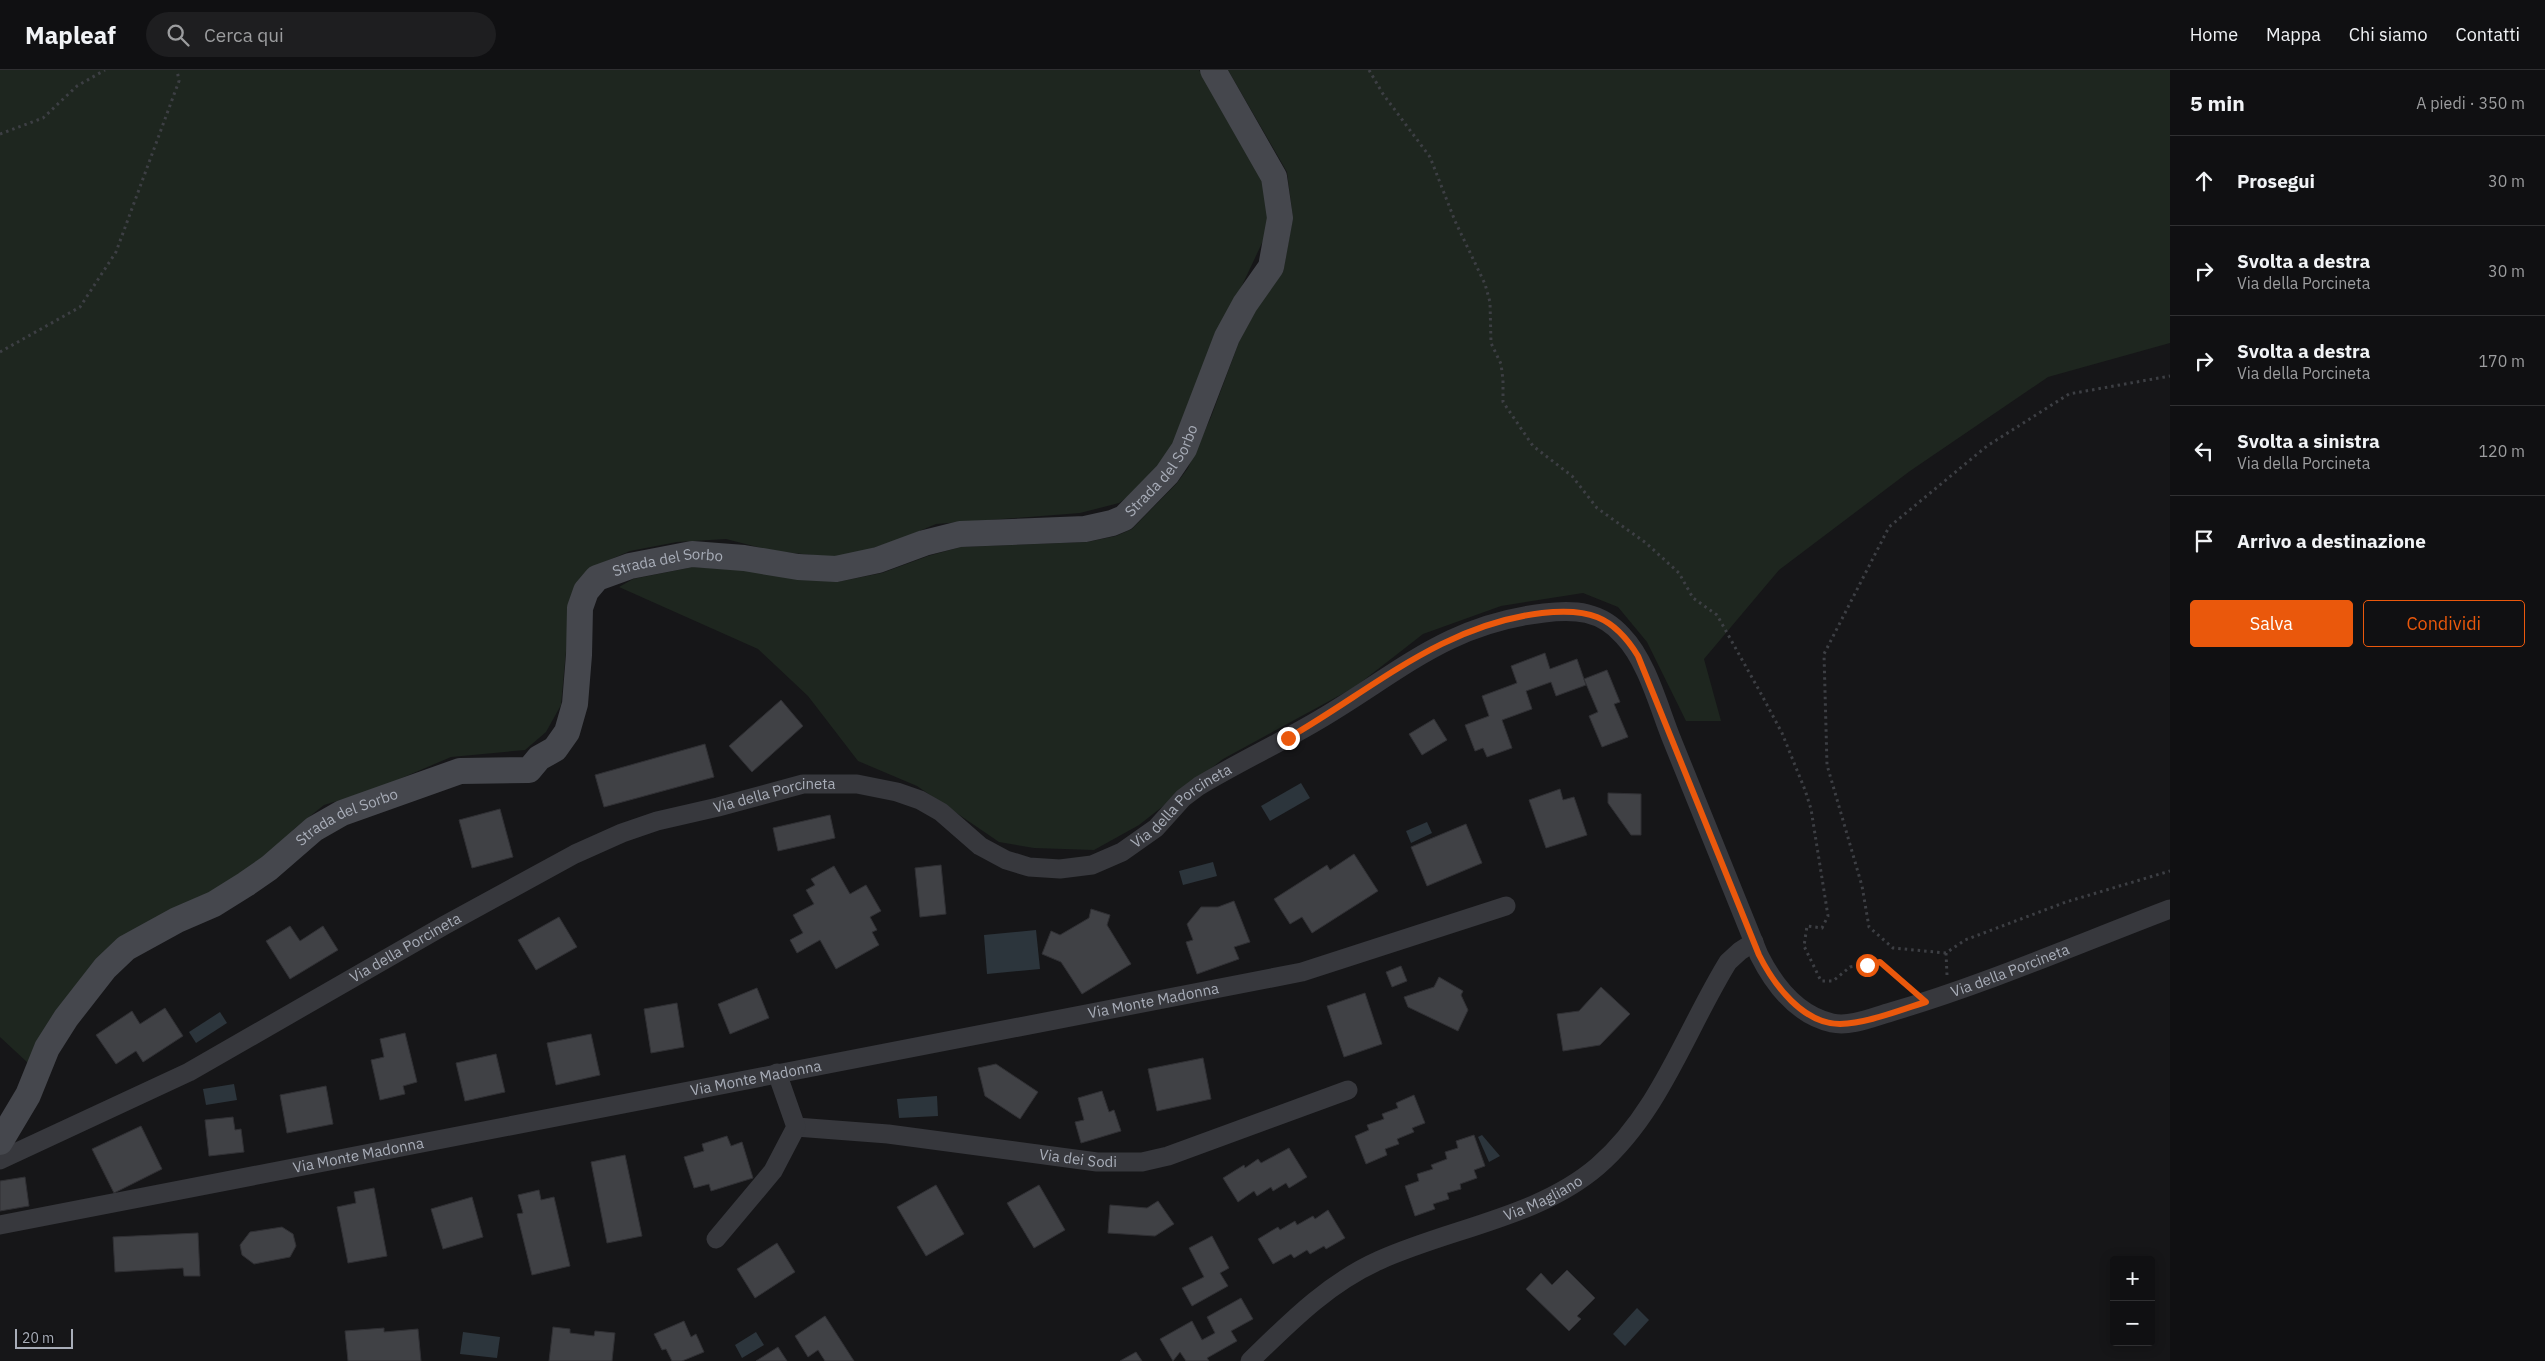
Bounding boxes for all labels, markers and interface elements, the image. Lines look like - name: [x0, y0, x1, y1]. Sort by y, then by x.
- search box: [146, 12, 496, 57]
- text: Mapleaf: [25, 19, 116, 51]
- icon: search: [164, 21, 192, 49]
- text: Cerca qui: [204, 23, 284, 47]
- text: Home: [2190, 23, 2238, 46]
- text: Mappa: [2266, 23, 2321, 46]
- text: Chi siamo: [2349, 23, 2428, 46]
- text: Contatti: [2456, 23, 2520, 46]
- text: 5 min: [2190, 89, 2245, 117]
- text: A piedi · 350 m: [2416, 93, 2525, 113]
- icon: ahead: [2190, 167, 2218, 195]
- text: Prosegui: [2237, 169, 2315, 193]
- text: 30 m: [2488, 171, 2525, 191]
- text: Svolta a destra: [2237, 249, 2370, 273]
- icon: right: [2190, 257, 2218, 285]
- text: 30 m: [2488, 261, 2525, 281]
- text: Via della Porcineta: [2237, 273, 2370, 293]
- text: Svolta a destra: [2237, 339, 2370, 363]
- icon: right: [2190, 347, 2218, 375]
- text: 170 m: [2478, 351, 2525, 371]
- text: Via della Porcineta: [2237, 363, 2370, 383]
- street label: Strada del Sorbo: [1120, 422, 1202, 521]
- text: Svolta a sinistra: [2237, 429, 2380, 453]
- icon: left: [2190, 437, 2218, 465]
- text: 120 m: [2478, 441, 2525, 461]
- text: Via della Porcineta: [2237, 453, 2370, 473]
- icon: arrive: [2190, 527, 2218, 555]
- text: Arrivo a destinazione: [2237, 529, 2426, 553]
- street label: Strada del Sorbo: [610, 544, 724, 581]
- button: Salva: [2190, 600, 2353, 647]
- button: Condividi: [2363, 600, 2525, 647]
- route end: [1277, 727, 1300, 750]
- street label: Via della Porcineta: [1127, 759, 1235, 852]
- street label: Via della Porcineta: [711, 774, 836, 817]
- street label: Strada del Sorbo: [291, 784, 400, 850]
- street label: Via della Porcineta: [346, 908, 464, 987]
- street label: Via della Porcineta: [1948, 939, 2072, 1001]
- route start: [1856, 954, 1879, 977]
- street label: Via Monte Madonna: [1086, 978, 1220, 1022]
- street label: Via Monte Madonna: [689, 1056, 823, 1100]
- street label: Via Monte Madonna: [291, 1133, 425, 1177]
- street label: Via dei Sodi: [1038, 1144, 1117, 1171]
- street label: Via Magliano: [1501, 1171, 1586, 1225]
- map controls: [2110, 1256, 2155, 1346]
- button: +: [2110, 1256, 2155, 1301]
- button: −: [2110, 1301, 2155, 1346]
- scale bar: [15, 1326, 72, 1349]
- text: 20 m: [22, 1329, 54, 1347]

